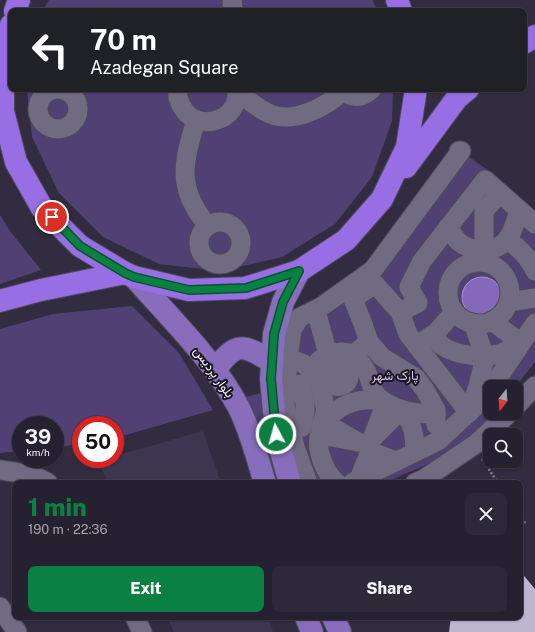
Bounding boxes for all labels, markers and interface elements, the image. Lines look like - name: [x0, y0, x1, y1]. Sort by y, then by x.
- text: 70 m: [90, 23, 157, 56]
- icon: left: [24, 24, 76, 76]
- text: Azadegan Square: [90, 57, 238, 78]
- pin: [35, 200, 69, 234]
- icon: arrive: [41, 206, 63, 228]
- street label: بلوار پردیس: [189, 344, 238, 402]
- park label: پارک شهر: [371, 368, 418, 385]
- north arrow: [483, 380, 523, 420]
- map controls: [483, 380, 523, 468]
- position arrow: [255, 413, 297, 455]
- speed limit sign: 50: [72, 416, 124, 468]
- text: 39: [25, 425, 51, 449]
- button: search: [483, 428, 523, 468]
- text: km/h: [26, 446, 50, 458]
- text: 1 min: [28, 493, 87, 521]
- button: close: [465, 493, 507, 535]
- text: 190 m · 22:36: [28, 522, 108, 537]
- button: Exit: [28, 566, 264, 612]
- button: Share: [272, 566, 507, 612]

